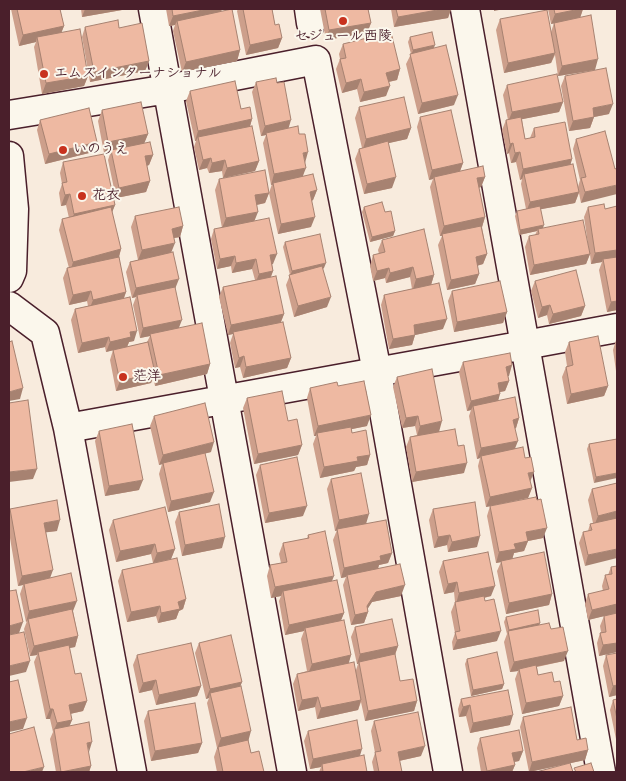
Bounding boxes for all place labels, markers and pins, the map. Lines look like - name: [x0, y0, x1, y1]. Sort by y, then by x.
- marker: セジュール西陵: [337, 15, 349, 27]
- place label: セジュール西陵: [294, 29, 392, 45]
- place label: エムズインターナショナル: [54, 66, 222, 82]
- marker: エムズインターナショナル: [38, 68, 50, 80]
- place label: いのうえ: [73, 142, 129, 158]
- marker: いのうえ: [57, 144, 69, 156]
- place label: 花衣: [92, 188, 120, 204]
- marker: 花衣: [76, 190, 88, 202]
- place label: 茫洋: [133, 369, 161, 385]
- marker: 茫洋: [117, 371, 129, 383]

